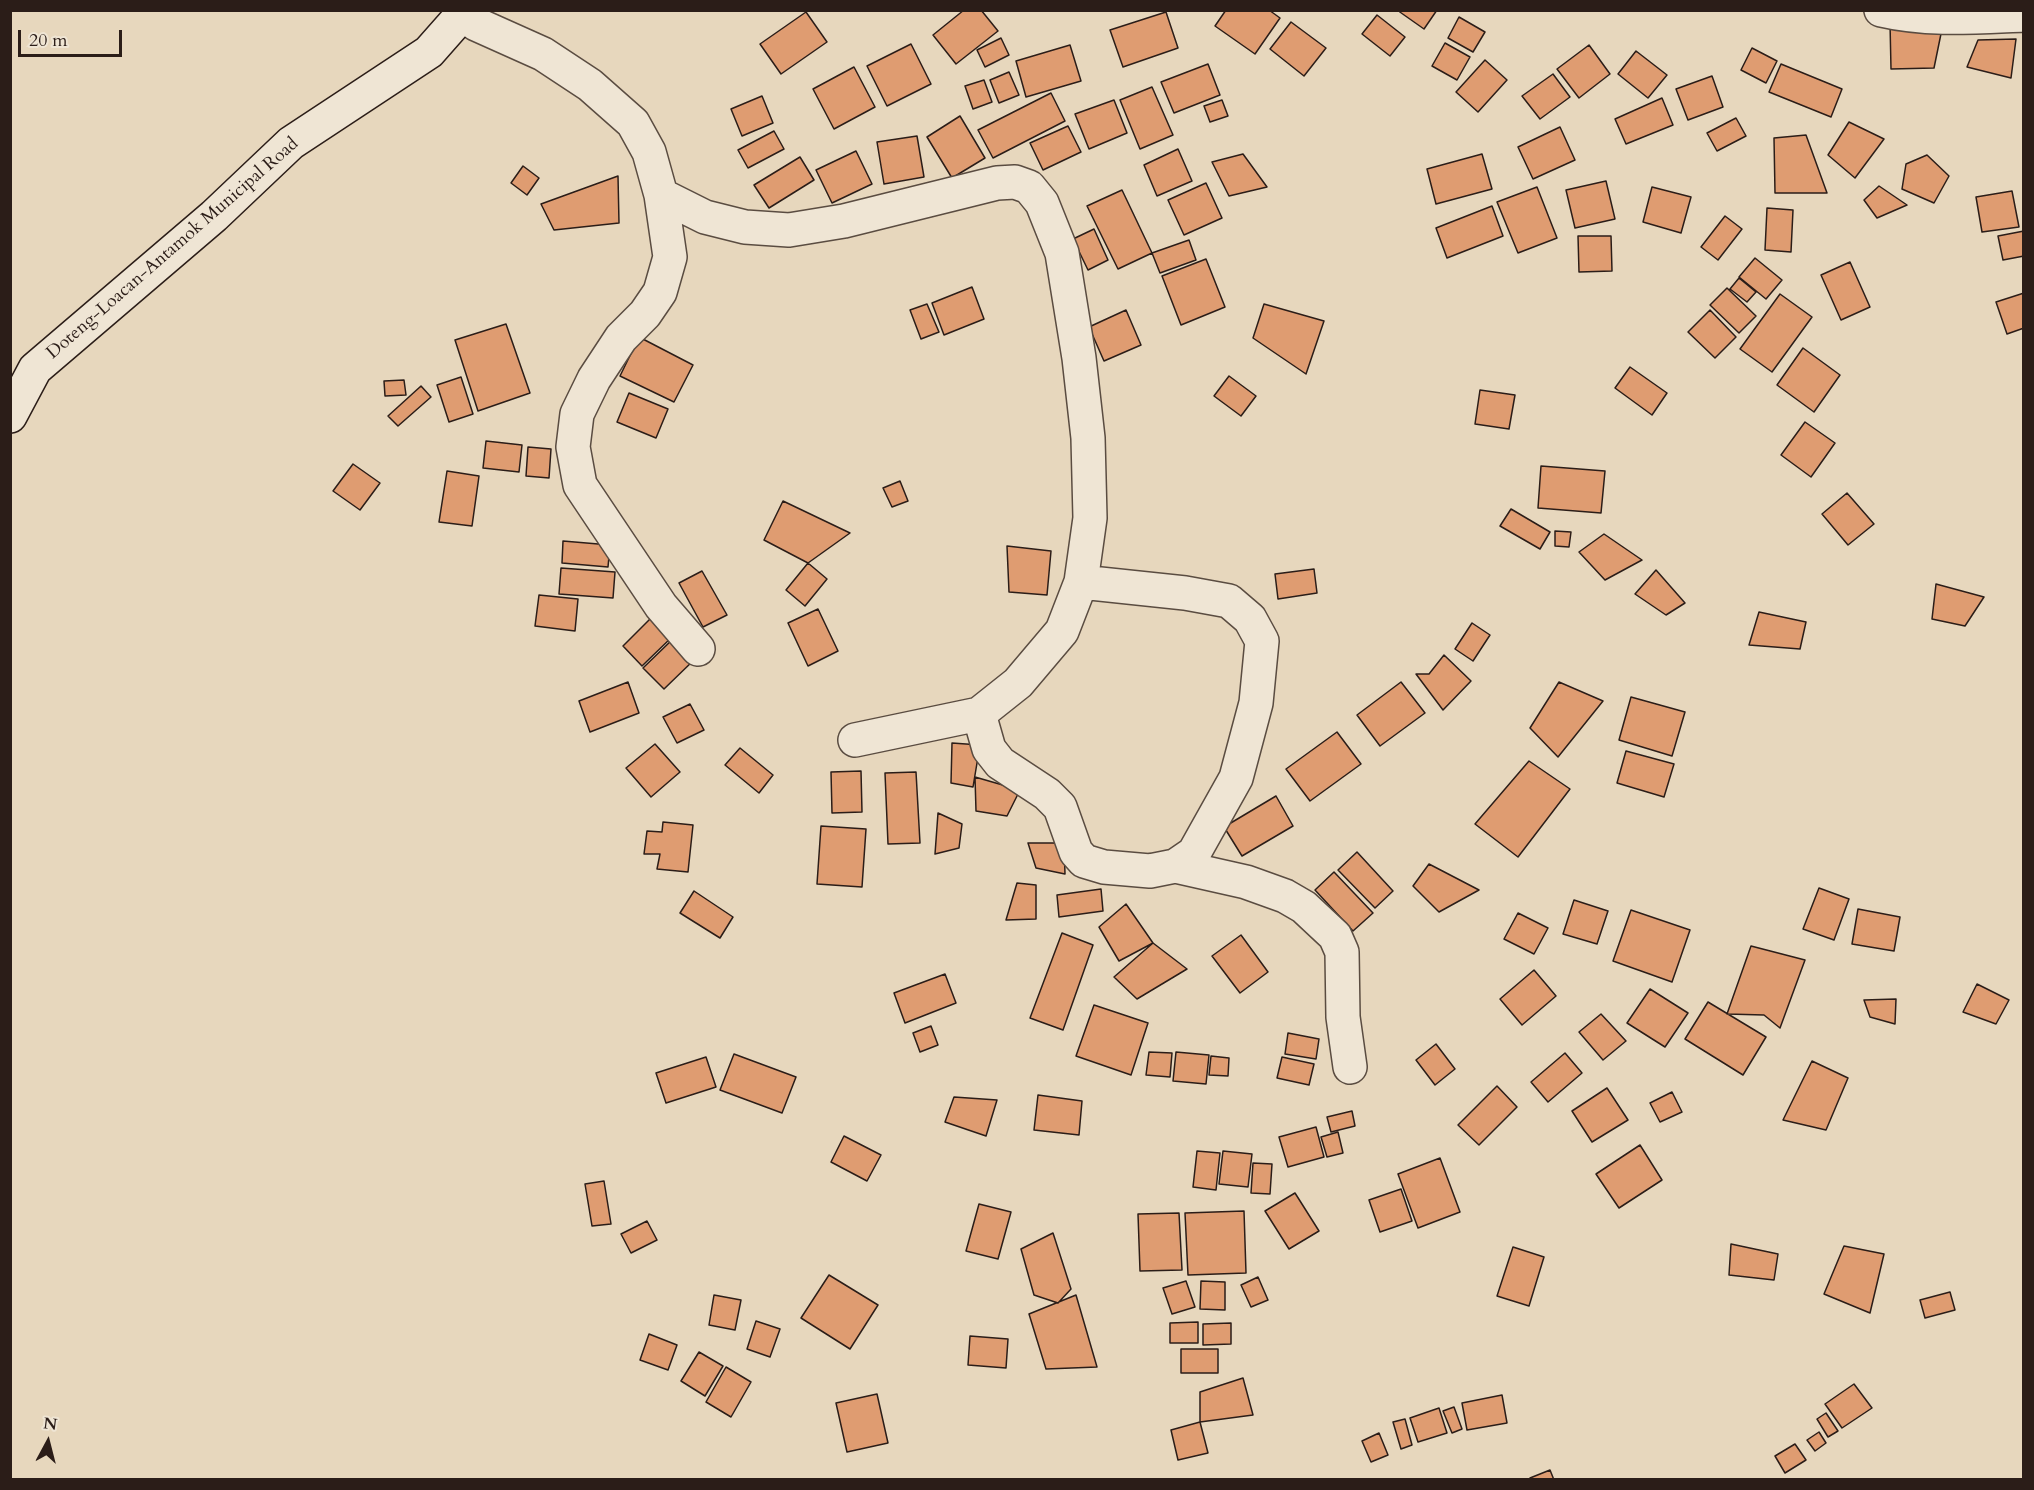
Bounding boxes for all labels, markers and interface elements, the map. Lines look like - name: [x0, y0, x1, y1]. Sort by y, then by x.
- scale bar: [21, 18, 124, 56]
- text: 20 m: [29, 28, 68, 53]
- street label: Doteng-Loacan-Antamok Municipal Road: [43, 134, 303, 364]
- north arrow: [18, 1412, 78, 1472]
- text: N: [42, 1412, 58, 1436]

